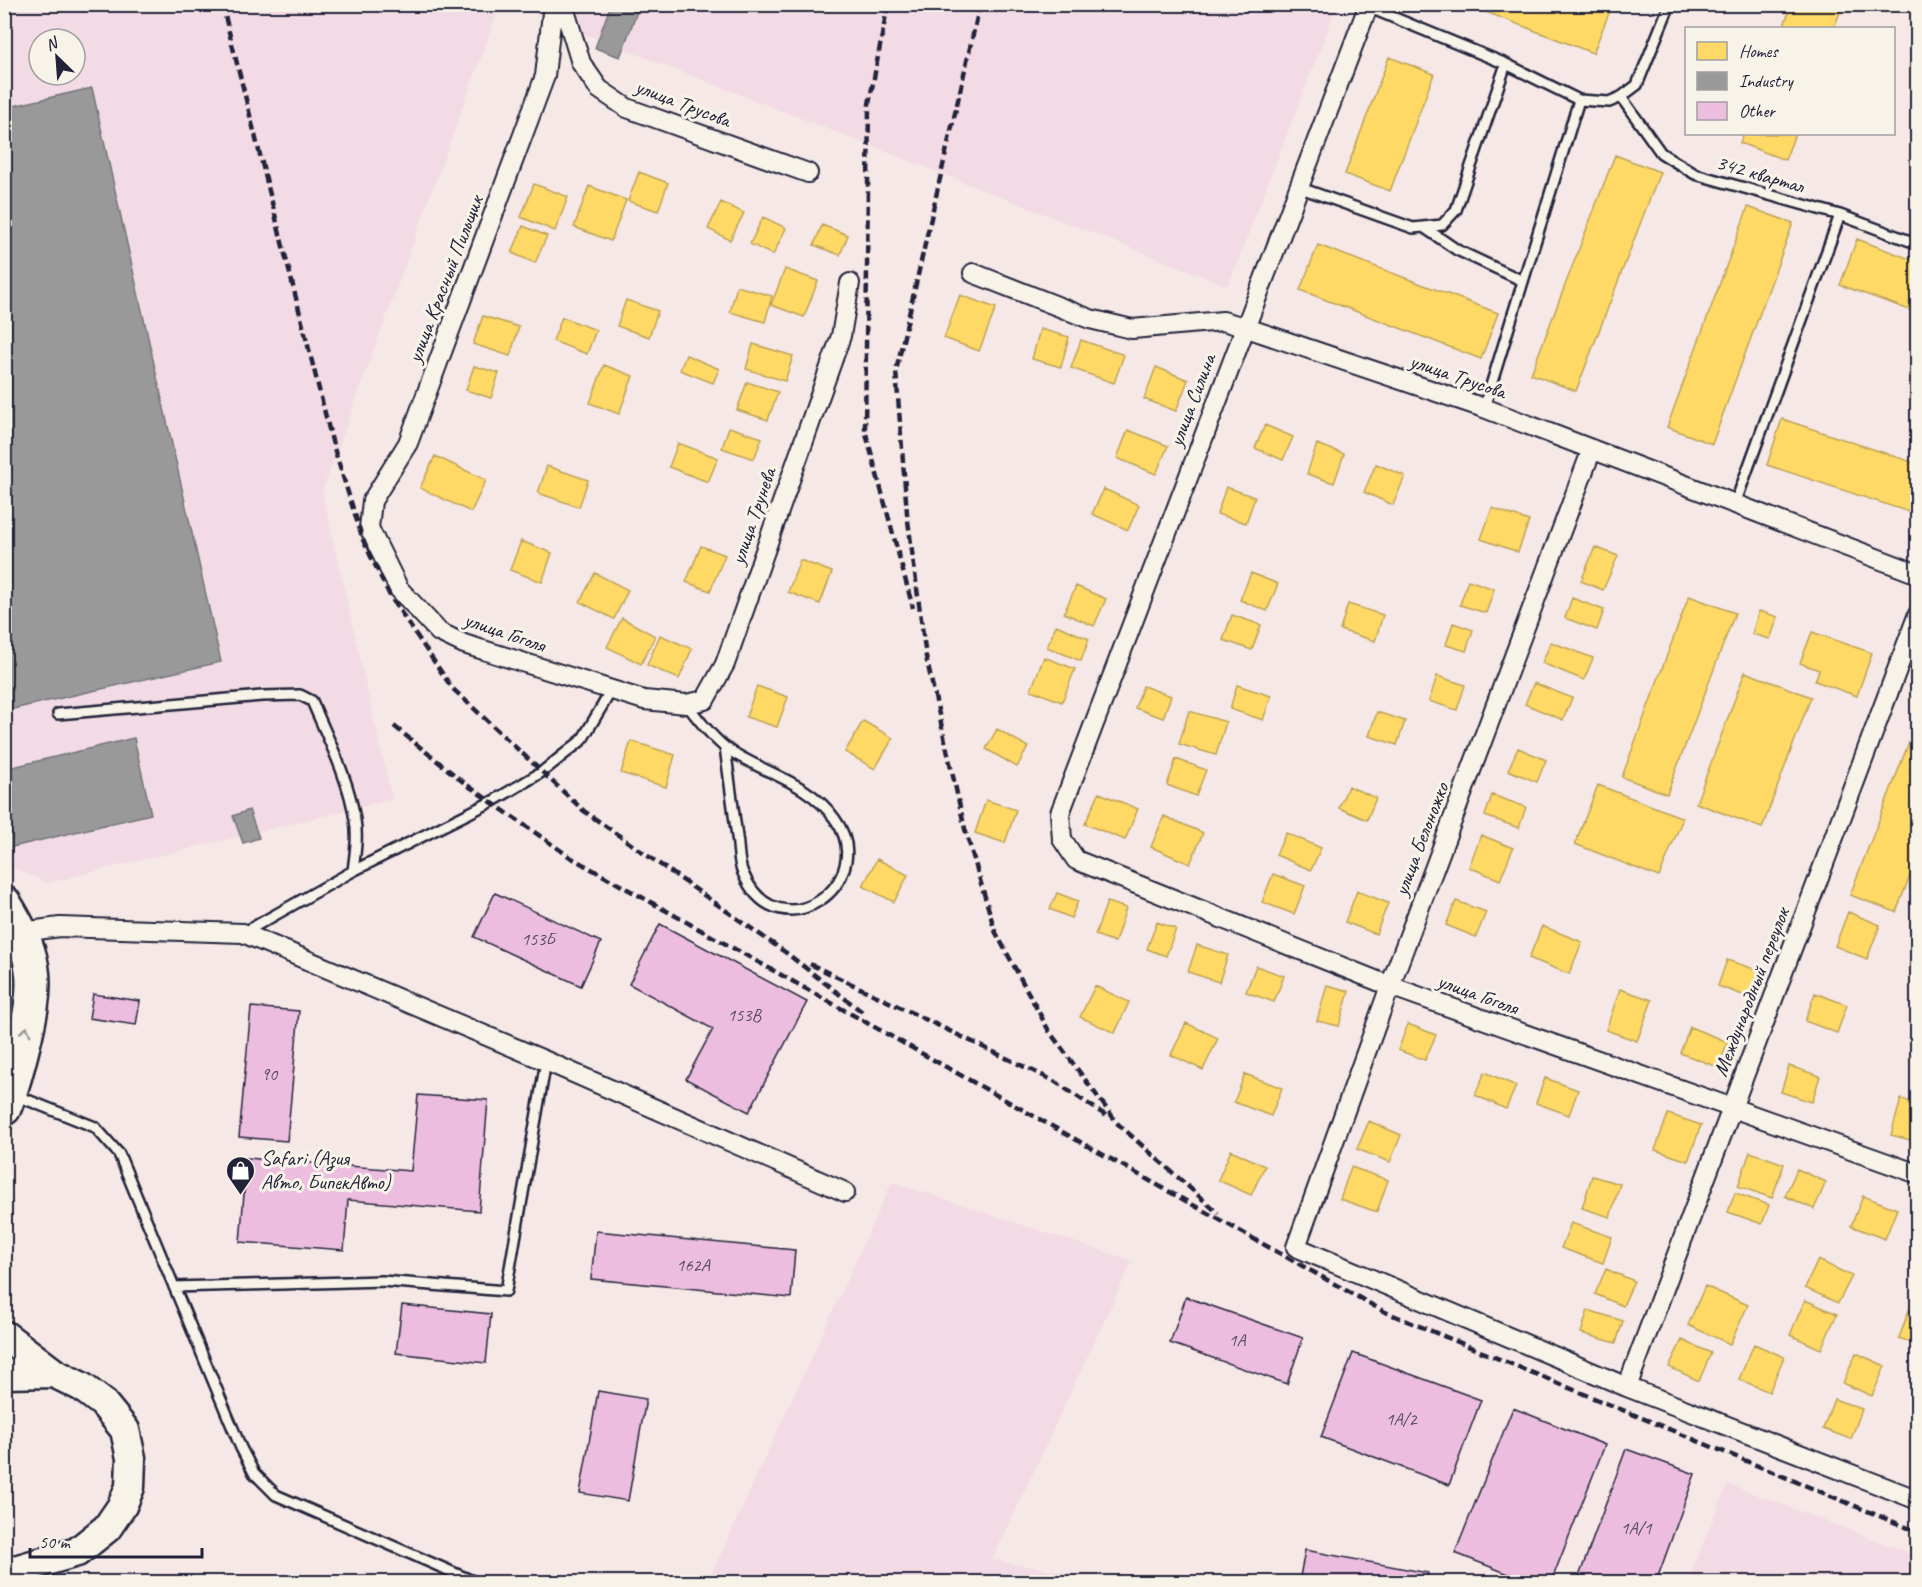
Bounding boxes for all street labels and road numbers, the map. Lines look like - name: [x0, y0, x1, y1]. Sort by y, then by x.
- street label: улица Трусова: [630, 72, 736, 134]
- street label: 342 квартал: [1713, 149, 1808, 199]
- street label: улица Красный Пильщик: [400, 190, 490, 368]
- street label: улица Трусова: [1405, 347, 1512, 405]
- street label: улица Силина: [1162, 348, 1222, 452]
- street label: улица Трунева: [724, 462, 782, 570]
- street label: улица Гоголя: [459, 605, 551, 659]
- street label: улица Белоножко: [1387, 777, 1455, 901]
- street label: Международный переулок: [1707, 902, 1796, 1080]
- street label: улица Гоголя: [1432, 967, 1524, 1021]

